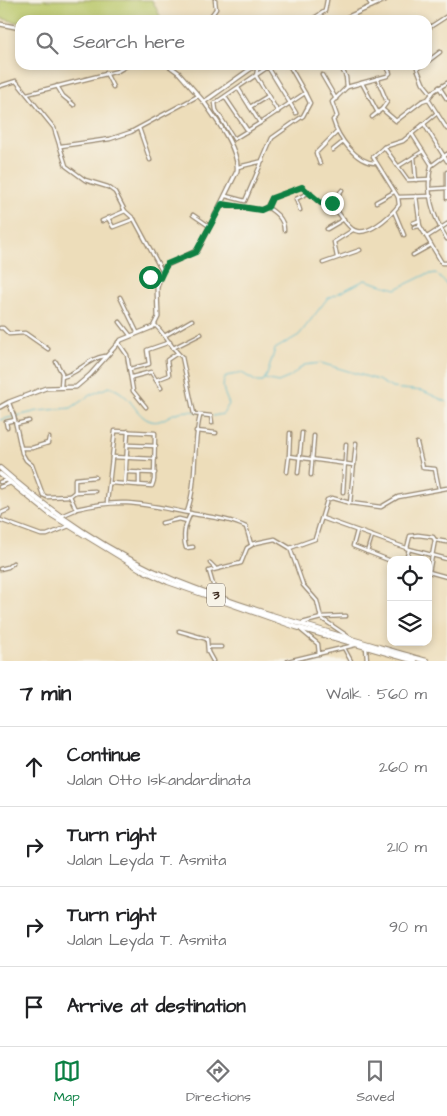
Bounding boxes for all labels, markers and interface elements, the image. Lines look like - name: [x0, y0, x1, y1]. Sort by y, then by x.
- search box: [15, 15, 432, 70]
- icon: search: [33, 29, 61, 57]
- text: Search here: [73, 29, 185, 56]
- route end: [321, 192, 344, 215]
- route start: [139, 266, 162, 289]
- map controls: [387, 556, 432, 646]
- button: locate: [387, 556, 432, 601]
- road number: 3: [207, 584, 225, 606]
- button: layers: [387, 601, 432, 646]
- text: 7 min: [20, 679, 71, 708]
- text: Walk · 560 m: [326, 683, 427, 705]
- text: Continue: [67, 742, 141, 769]
- icon: ahead: [20, 753, 48, 781]
- text: 260 m: [379, 756, 427, 778]
- text: Jalan Otto Iskandardinata: [67, 769, 251, 791]
- text: Turn right: [67, 822, 156, 849]
- icon: right: [20, 833, 48, 861]
- text: 210 m: [387, 836, 427, 858]
- text: Jalan Leyda T. Asmita: [67, 849, 226, 871]
- text: Turn right: [67, 902, 156, 929]
- icon: right: [20, 913, 48, 941]
- text: 90 m: [389, 916, 427, 938]
- text: Jalan Leyda T. Asmita: [67, 929, 226, 951]
- icon: arrive: [20, 993, 48, 1021]
- text: Arrive at destination: [67, 993, 246, 1020]
- tab: Map: [53, 1057, 81, 1107]
- tab: Directions: [186, 1057, 251, 1107]
- tab: Saved: [356, 1057, 394, 1107]

